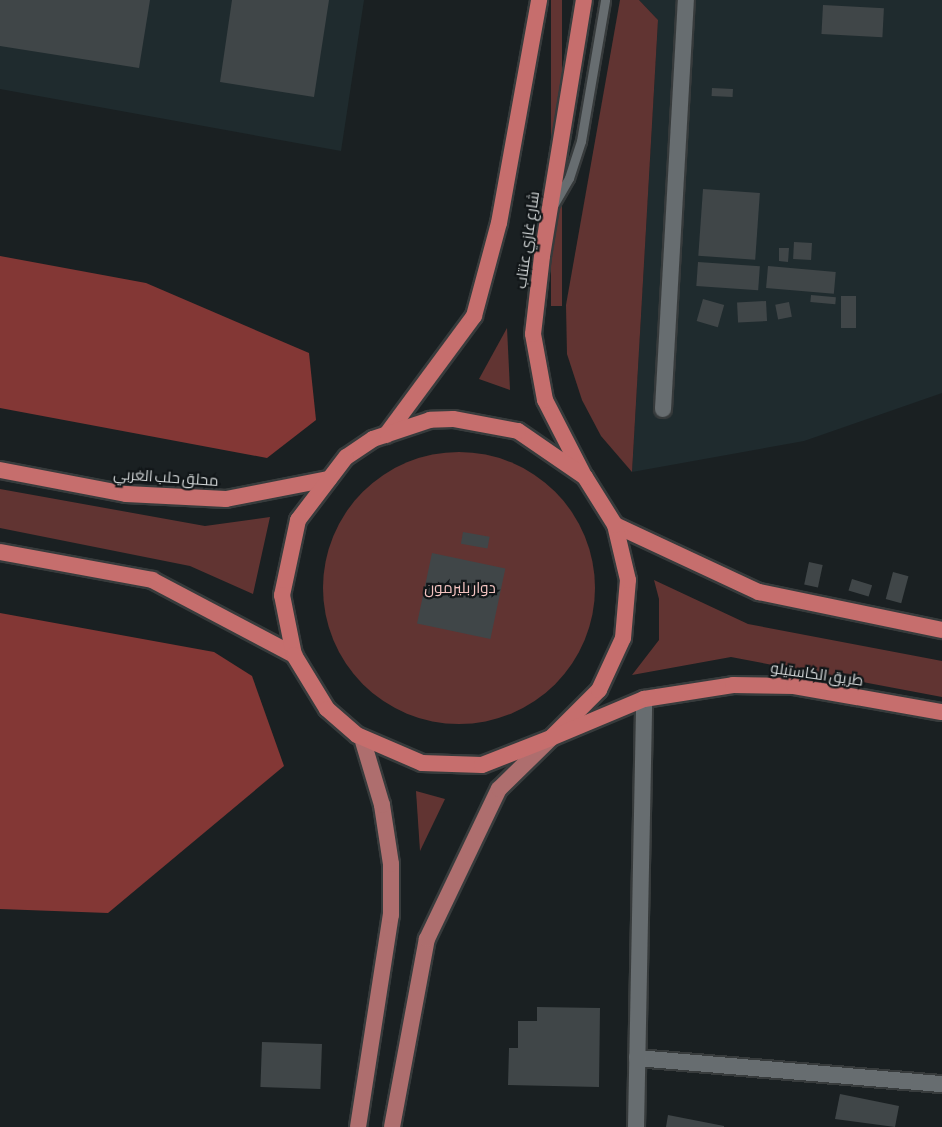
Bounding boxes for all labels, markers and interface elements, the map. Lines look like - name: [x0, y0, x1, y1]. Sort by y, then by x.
- street label: شارع غازي عنتاب: [511, 190, 543, 290]
- street label: محلق حلب الغربي: [113, 464, 219, 490]
- park label: دوار بليرمون: [424, 579, 496, 597]
- street label: طريق الكاستيلو: [770, 659, 864, 689]

